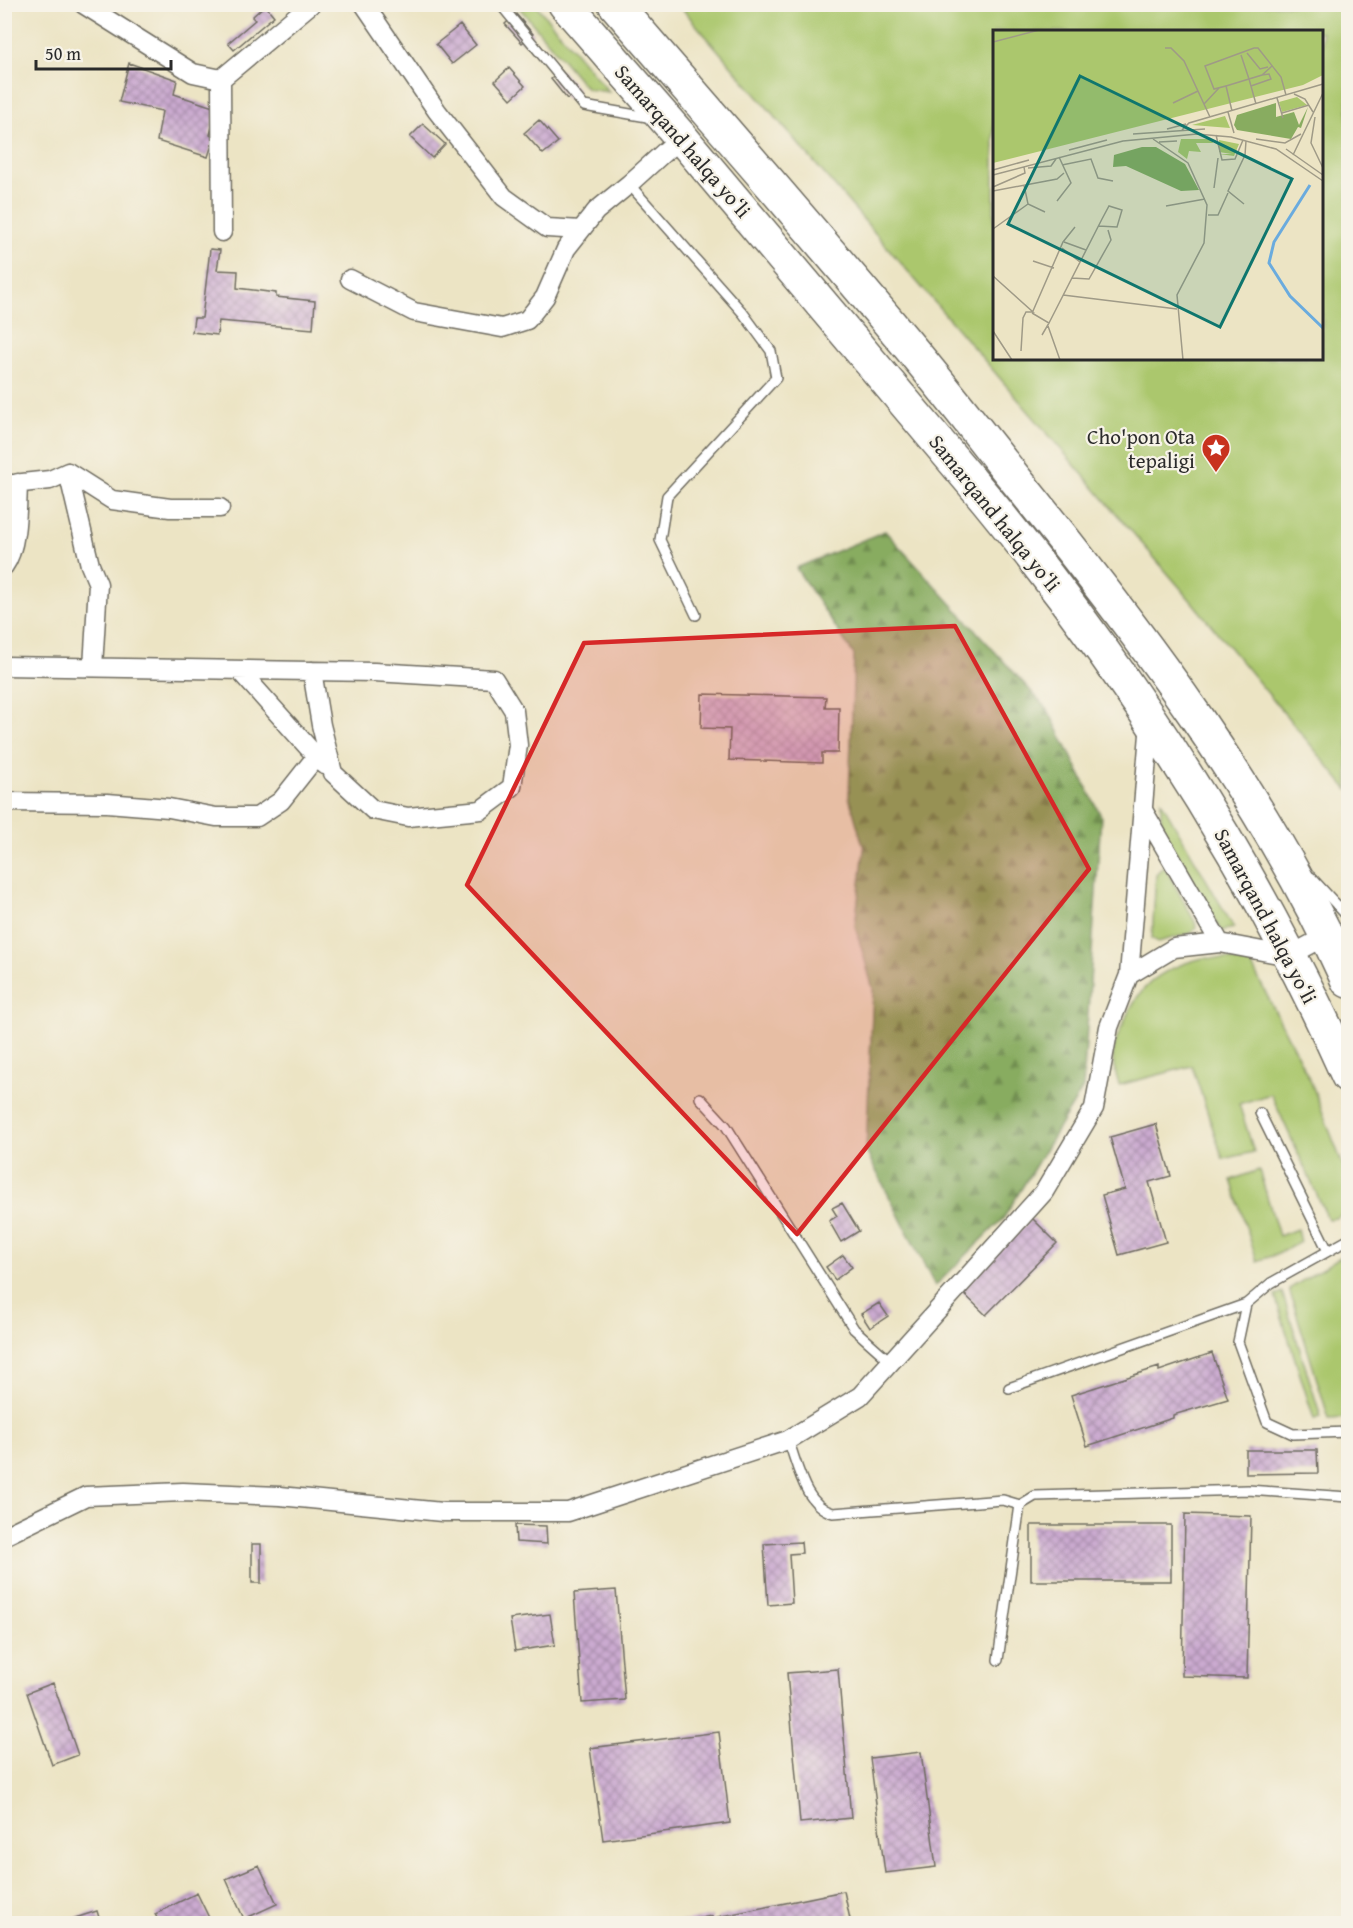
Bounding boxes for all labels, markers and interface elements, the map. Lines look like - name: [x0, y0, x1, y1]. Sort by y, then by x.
- inset map: [993, 30, 1323, 360]
- scale bar: [36, 33, 171, 71]
- text: 50 m: [45, 40, 81, 67]
- street label: Samarqand halqa yoʻli: [607, 57, 759, 225]
- place label: Cho'pon Ota tepaligi: [1087, 421, 1195, 476]
- street label: Samarqand halqa yoʻli: [922, 428, 1068, 598]
- place icon: Cho'pon Ota tepaligi: [1200, 432, 1232, 474]
- street label: Samarqand halqa yoʻli: [1207, 823, 1325, 1009]

